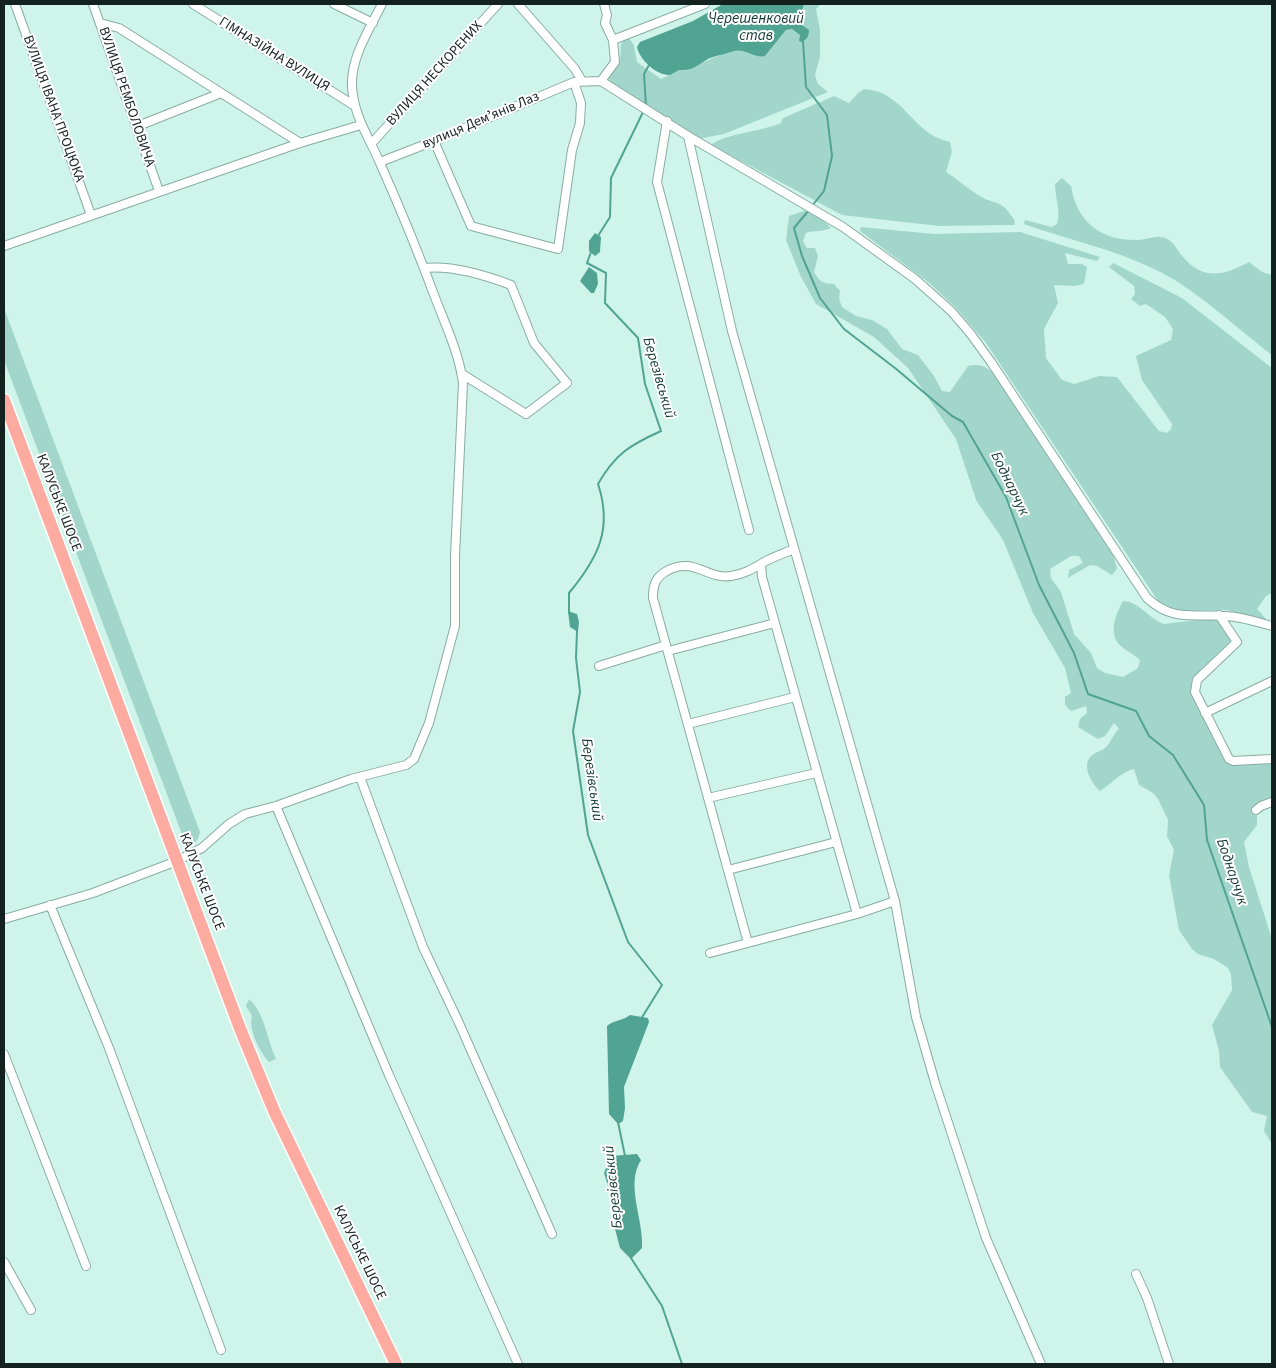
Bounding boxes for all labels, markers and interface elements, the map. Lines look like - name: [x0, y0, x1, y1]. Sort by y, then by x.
- water label: Черешенковий став: [708, 11, 804, 46]
- street label: ГІМНАЗІЙНА ВУЛИЦЯ: [216, 14, 332, 96]
- street label: ВУЛИЦЯ НЕСКОРЕНИХ: [384, 18, 486, 130]
- street label: ВУЛИЦЯ РЕМБОЛОВИЧА: [94, 25, 158, 169]
- street label: ВУЛИЦЯ ІВАНА ПРОЦЮКА: [19, 33, 87, 185]
- street label: вулиця Демʼянів Лаз: [420, 89, 542, 153]
- water label: Березівський: [638, 335, 678, 421]
- water label: Боднарчук: [986, 449, 1032, 519]
- street label: КАЛУСЬКЕ ШОСЕ: [32, 452, 84, 554]
- water label: Березівський: [576, 737, 606, 823]
- street label: КАЛУСЬКЕ ШОСЕ: [175, 831, 227, 933]
- water label: Боднарчук: [1211, 836, 1251, 908]
- water label: Березівський: [601, 1145, 627, 1229]
- street label: КАЛУСЬКЕ ШОСЕ: [329, 1203, 389, 1303]

